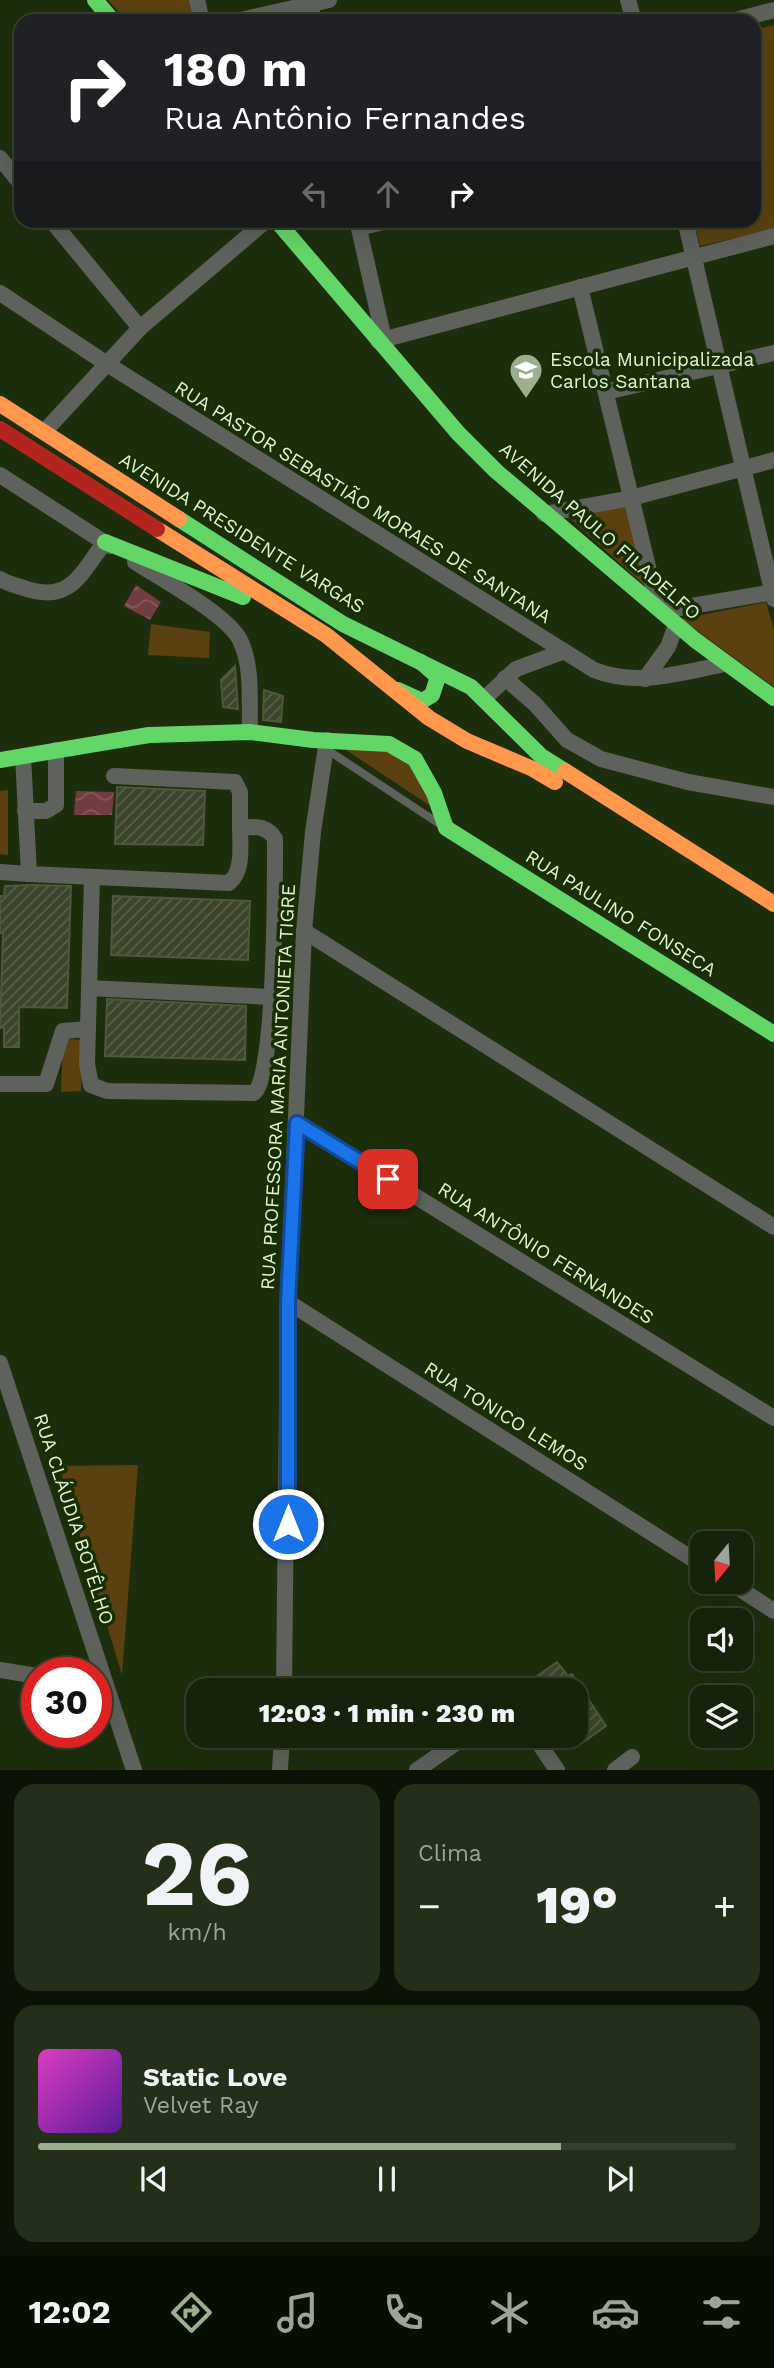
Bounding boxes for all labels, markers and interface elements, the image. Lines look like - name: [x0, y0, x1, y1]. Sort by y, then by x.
- text: 180 m: [164, 40, 308, 98]
- icon: right: [49, 42, 140, 133]
- text: Rua Antônio Fernandes: [164, 99, 526, 137]
- icon: left: [296, 175, 334, 213]
- icon: ahead: [369, 175, 407, 213]
- icon: right: [442, 175, 480, 213]
- place label: Escola Municipalizada Carlos Santana: [550, 348, 754, 393]
- school or university icon: Escola Municipalizada Carlos Santana: [507, 351, 545, 400]
- street label: RUA PASTOR SEBASTIÃO MORAES DE SANTANA: [171, 376, 556, 628]
- street label: AVENIDA PAULO FILADELFO: [495, 437, 705, 625]
- street label: AVENIDA PRESIDENTE VARGAS: [115, 448, 369, 618]
- street label: RUA PAULINO FONSECA: [521, 845, 721, 982]
- street label: RUA PROFESSORA MARIA ANTONIETA TIGRE: [256, 883, 300, 1291]
- pin: [358, 1149, 418, 1209]
- icon: arrive: [369, 1160, 407, 1198]
- street label: RUA ANTÔNIO FERNANDES: [434, 1177, 658, 1329]
- street label: RUA TONICO LEMOS: [420, 1356, 592, 1476]
- street label: RUA CLÁUDIA BOTÊLHO: [29, 1410, 119, 1628]
- position arrow: [251, 1487, 325, 1561]
- north arrow: [690, 1531, 752, 1594]
- map controls: [690, 1531, 753, 1748]
- button: sound: [690, 1608, 753, 1671]
- speed limit sign: 30: [21, 1657, 112, 1748]
- button: layers: [690, 1685, 753, 1748]
- text: 12:03 · 1 min · 230 m: [259, 1698, 515, 1728]
- text: 26: [142, 1820, 252, 1927]
- text: Clima: [418, 1840, 482, 1867]
- text: 19°: [536, 1875, 618, 1936]
- text: −: [418, 1884, 441, 1928]
- text: +: [713, 1884, 736, 1928]
- text: km/h: [167, 1919, 227, 1946]
- text: Static Love: [143, 2062, 287, 2092]
- text: Velvet Ray: [143, 2092, 259, 2119]
- icon: previous: [135, 2160, 173, 2198]
- icon: pause: [368, 2160, 406, 2198]
- icon: next: [601, 2160, 639, 2198]
- icon: directions: [167, 2288, 216, 2337]
- icon: music: [273, 2288, 322, 2337]
- icon: phone: [379, 2288, 428, 2337]
- icon: climate: [485, 2288, 534, 2337]
- icon: car: [591, 2288, 640, 2337]
- icon: filters: [697, 2288, 746, 2337]
- text: 12:02: [28, 2293, 111, 2331]

